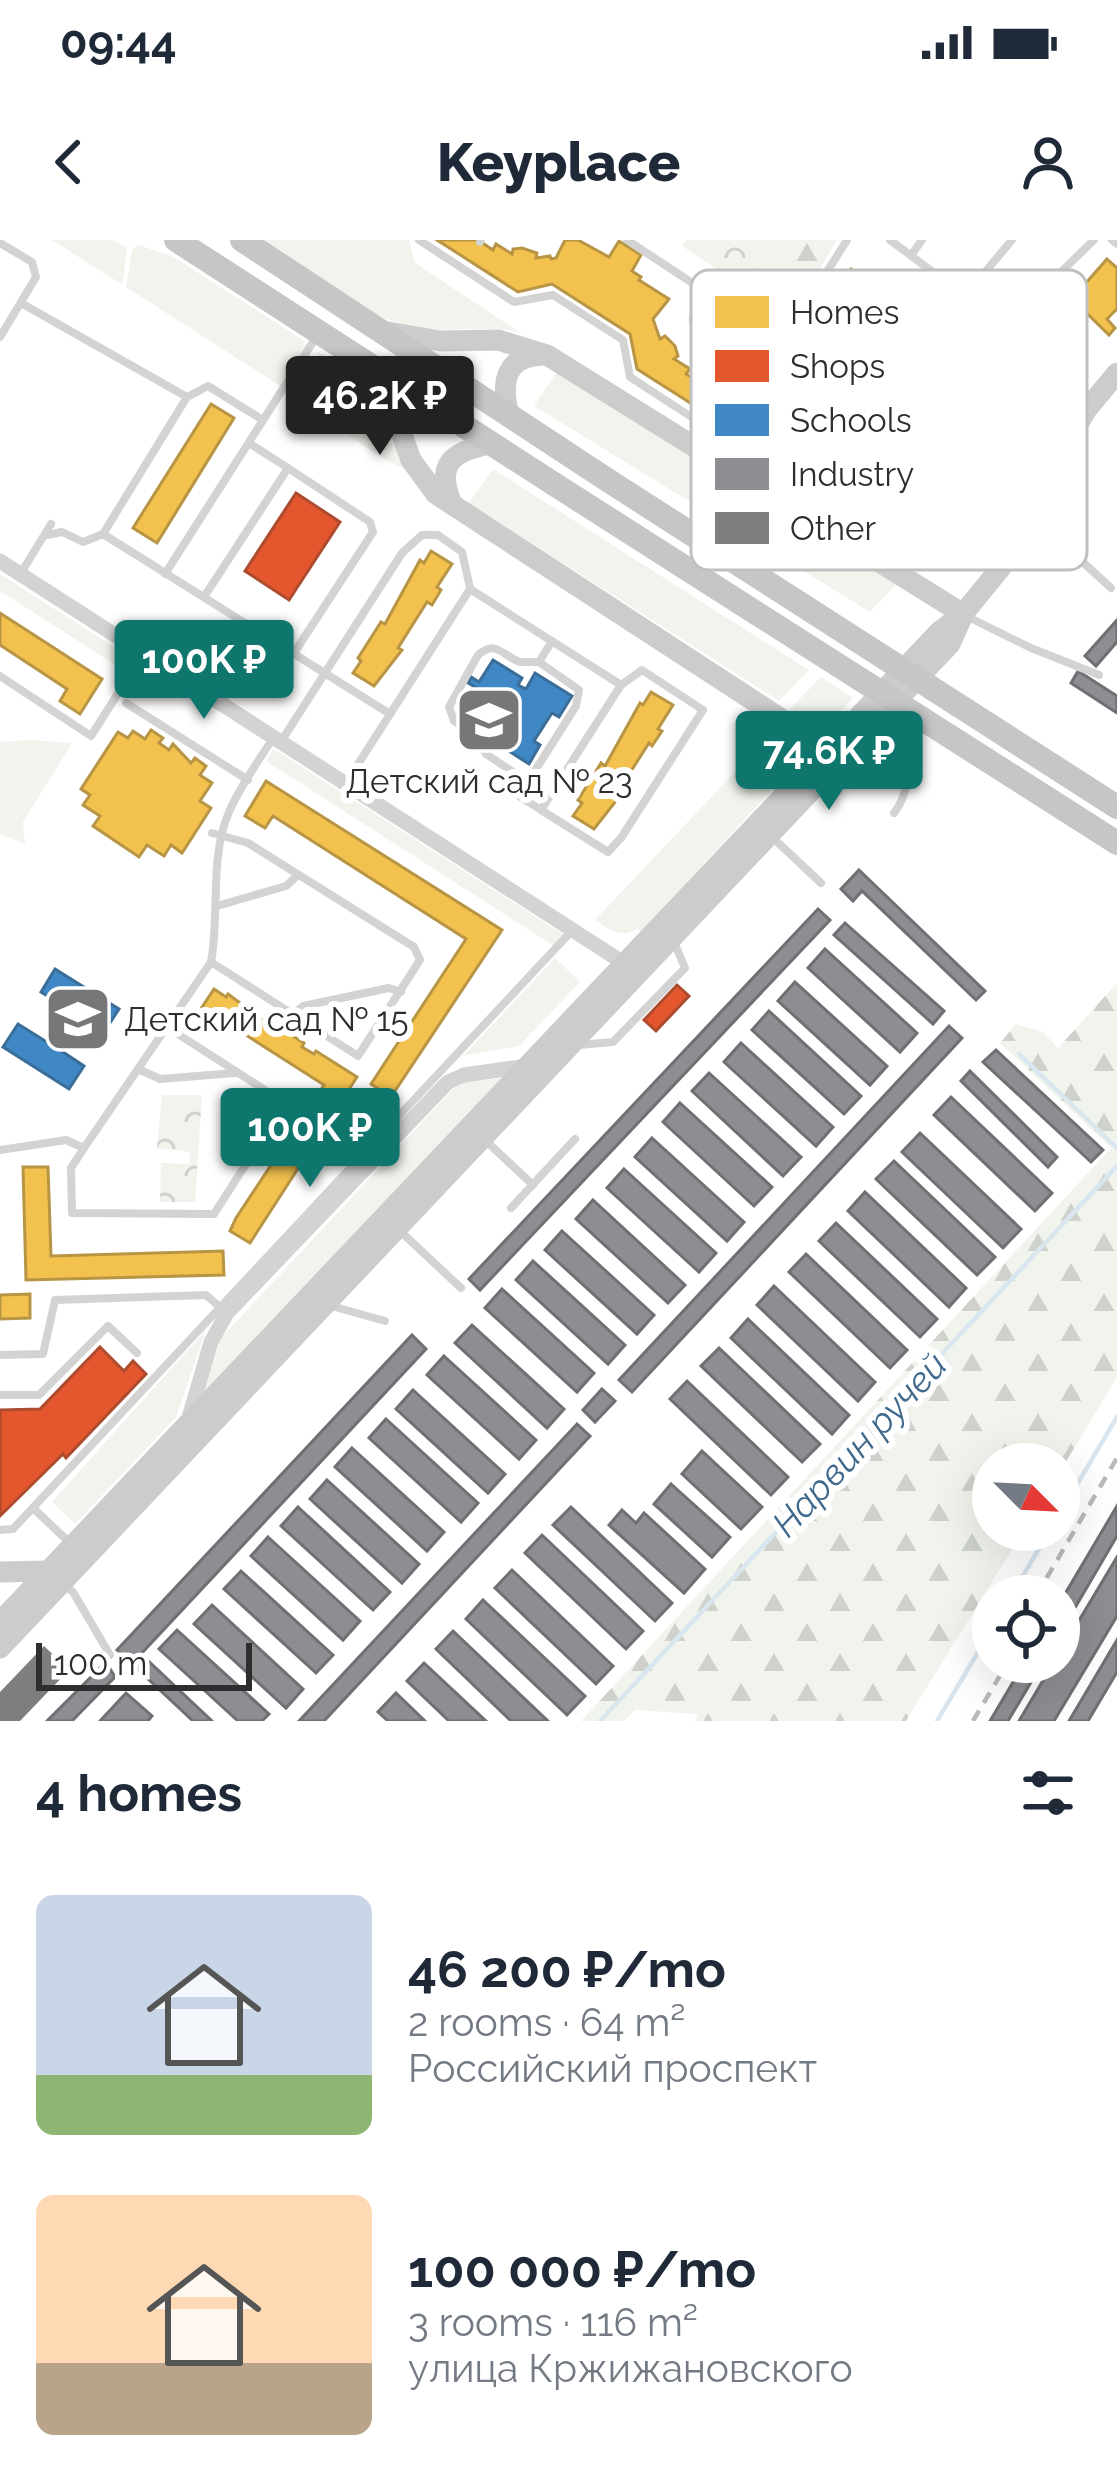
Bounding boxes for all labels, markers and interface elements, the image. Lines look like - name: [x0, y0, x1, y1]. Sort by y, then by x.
- text: 09:44: [60, 16, 177, 69]
- icon: back: [36, 129, 102, 195]
- icon: person: [1015, 129, 1081, 195]
- text: Keyplace: [437, 130, 680, 194]
- legend: [691, 270, 1087, 570]
- text: Homes: [790, 293, 899, 332]
- text: Shops: [790, 347, 885, 386]
- pin: 46.2K ₽: [269, 356, 491, 458]
- text: 46.2K ₽: [313, 372, 447, 418]
- text: Schools: [790, 401, 912, 440]
- text: Industry: [790, 455, 914, 494]
- text: Other: [790, 509, 876, 548]
- pin: 100K ₽: [106, 620, 302, 722]
- text: 100K ₽: [142, 636, 266, 682]
- school or university icon: Детский сад № 23: [454, 685, 524, 755]
- pin: 74.6K ₽: [718, 711, 940, 813]
- text: 74.6K ₽: [763, 727, 895, 773]
- place label: Детский сад № 23: [345, 762, 633, 801]
- school or university icon: Детский сад № 15: [43, 984, 113, 1054]
- place label: Детский сад № 15: [124, 1000, 409, 1039]
- pin: 100K ₽: [212, 1088, 408, 1190]
- text: 100K ₽: [248, 1104, 372, 1150]
- water label: Нарвин ручей: [763, 1343, 955, 1545]
- north arrow: [972, 1443, 1080, 1551]
- map controls: [972, 1443, 1080, 1683]
- button: locate: [972, 1575, 1080, 1683]
- scale bar: [36, 1637, 252, 1690]
- text: 100 m: [54, 1644, 147, 1683]
- icon: filters: [1015, 1760, 1081, 1826]
- text: 4 homes: [36, 1763, 242, 1823]
- text: 46 200 ₽/mo: [408, 1939, 726, 1999]
- icon: home: [132, 1943, 276, 2087]
- text: 2 rooms · 64 m²: [408, 1999, 685, 2045]
- text: Российский проспект: [408, 2045, 817, 2091]
- text: 100 000 ₽/mo: [408, 2239, 756, 2299]
- icon: home: [132, 2243, 276, 2387]
- text: 3 rooms · 116 m²: [408, 2299, 698, 2345]
- text: улица Кржижановского: [408, 2345, 853, 2391]

